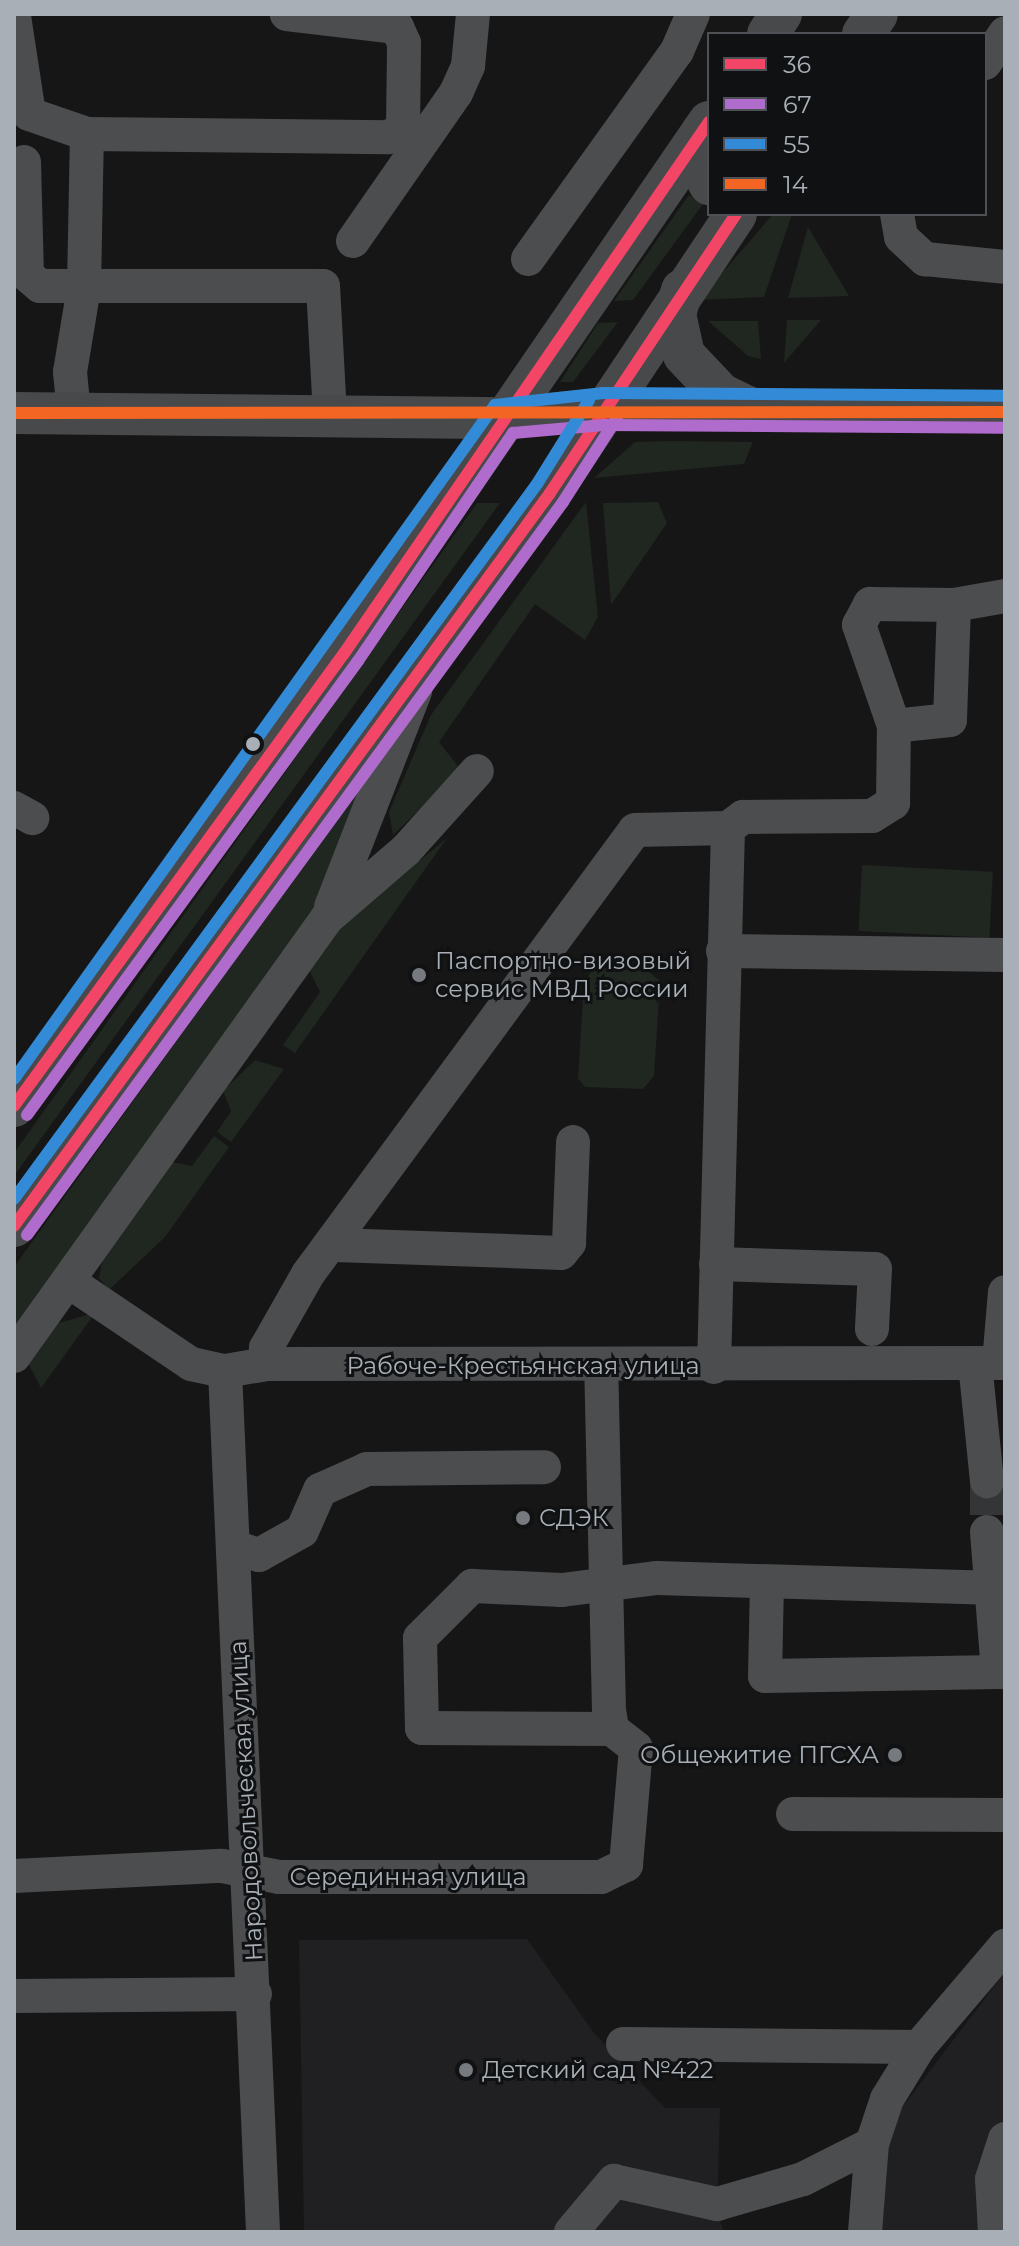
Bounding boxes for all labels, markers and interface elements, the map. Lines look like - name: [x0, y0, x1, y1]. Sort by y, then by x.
- legend: [707, 32, 987, 216]
- text: 36: [783, 50, 811, 79]
- text: 67: [783, 90, 812, 119]
- text: 55: [783, 130, 810, 159]
- text: 14: [783, 170, 808, 199]
- unlabelled marker: [245, 736, 261, 752]
- place label: Паспортно-визовый сервис МВД России: [435, 947, 691, 1003]
- marker: Паспортно-визовый сервис МВД России: [410, 966, 428, 984]
- street label: Рабоче-Крестьянская улица: [346, 1352, 700, 1380]
- place label: СДЭК: [539, 1504, 609, 1532]
- marker: СДЭК: [514, 1509, 532, 1527]
- street label: Народовольческая улица: [223, 1640, 269, 1962]
- place label: Общежитие ПГСХА: [640, 1741, 879, 1769]
- marker: Общежитие ПГСХА: [886, 1746, 904, 1764]
- street label: Серединная улица: [290, 1863, 526, 1891]
- place label: Детский сад №422: [482, 2056, 713, 2084]
- marker: Детский сад №422: [457, 2061, 475, 2079]

